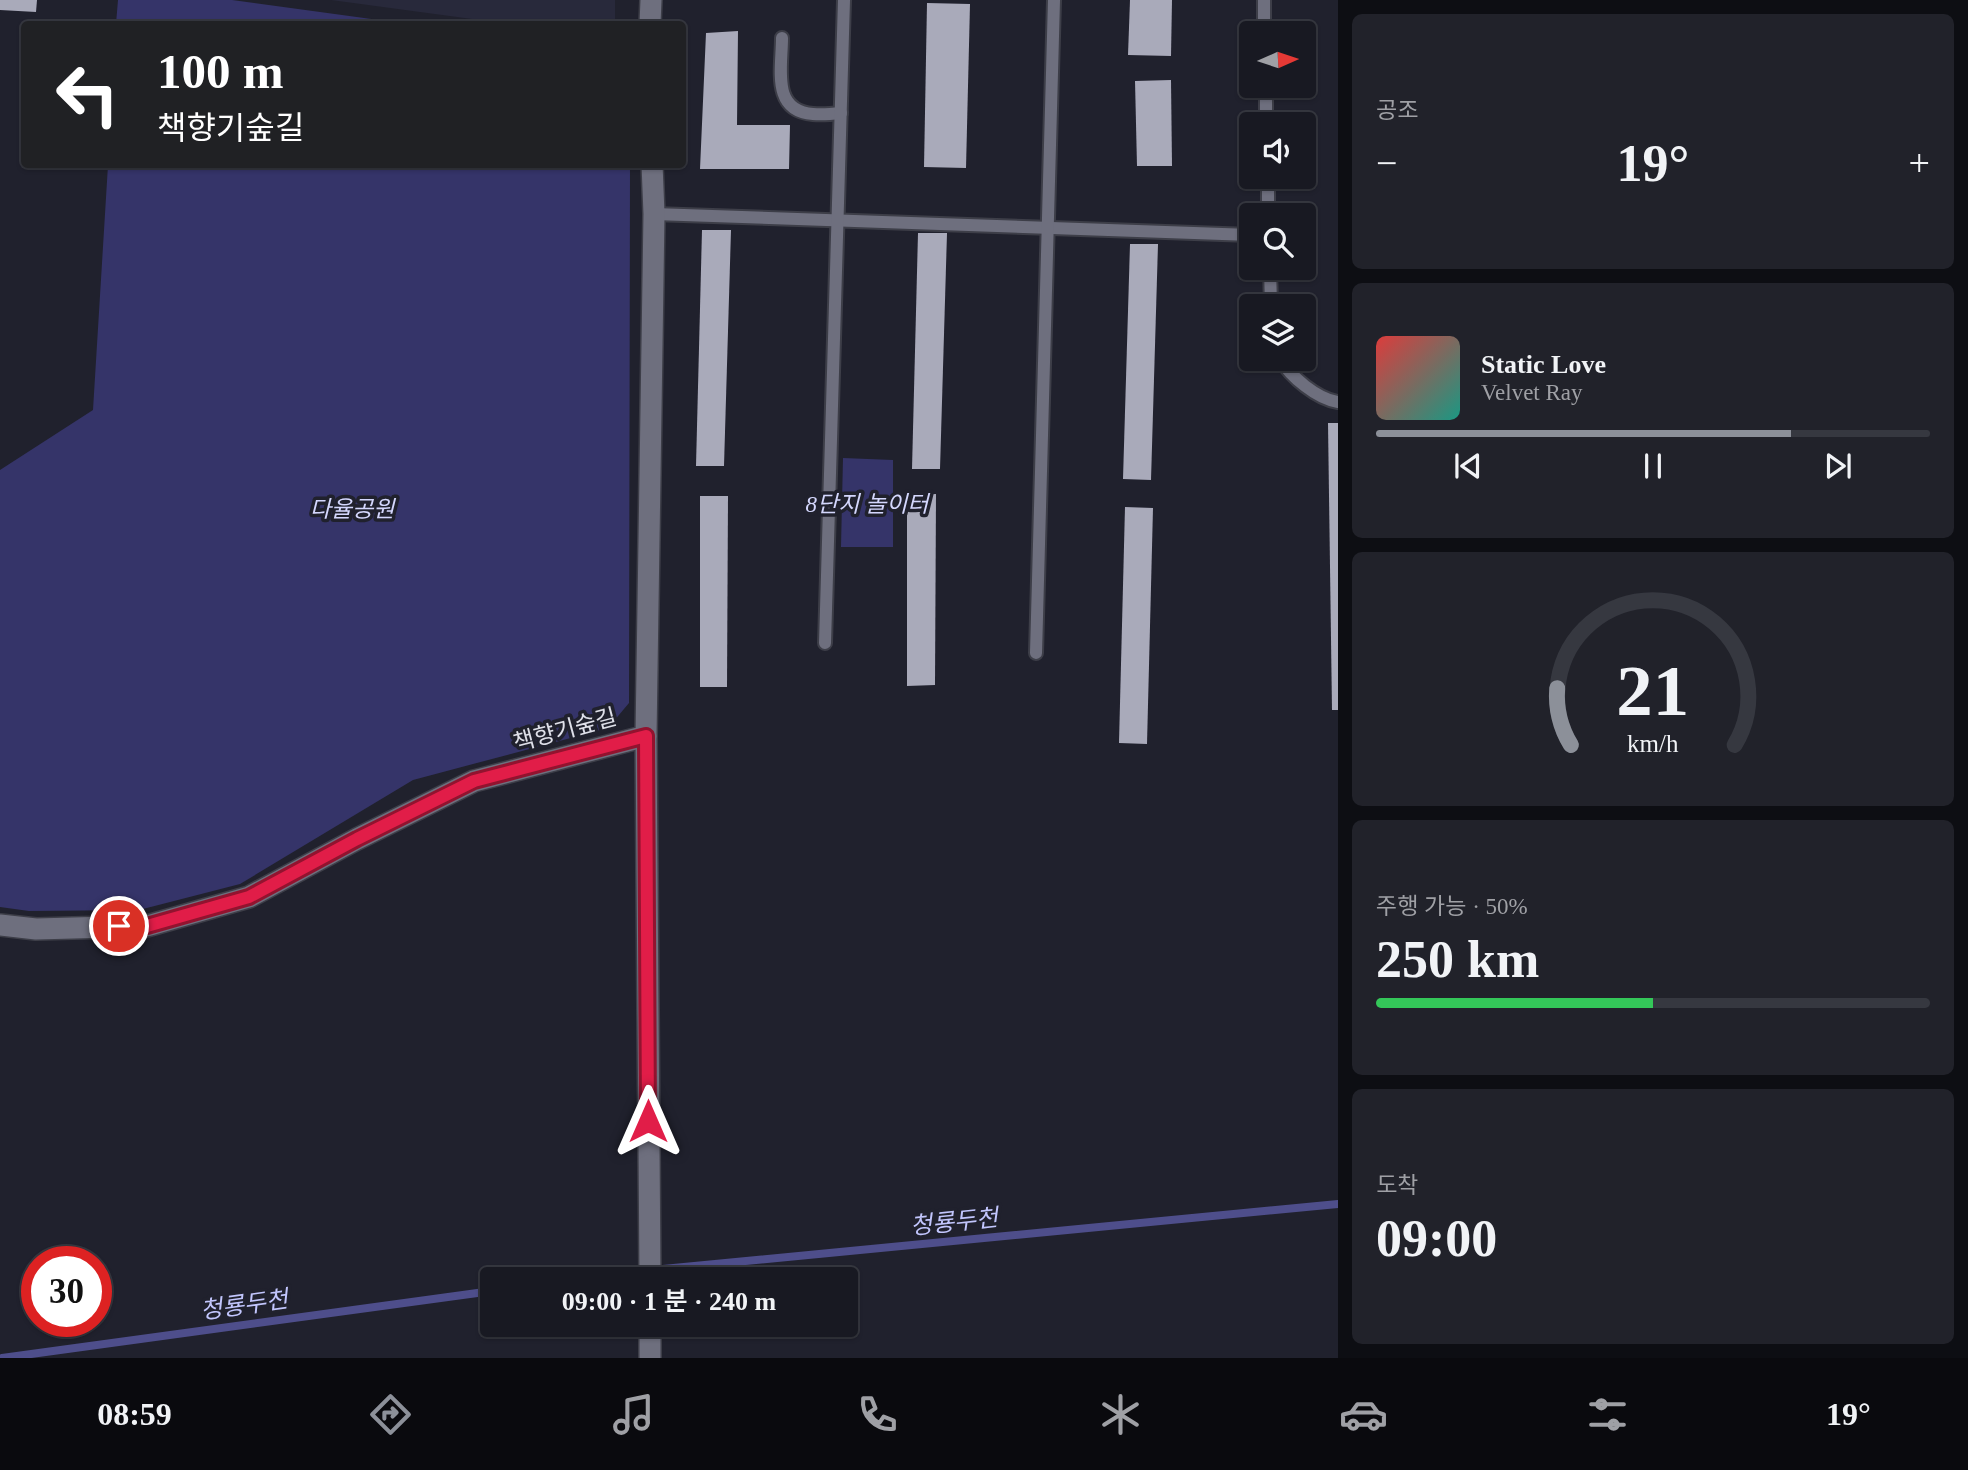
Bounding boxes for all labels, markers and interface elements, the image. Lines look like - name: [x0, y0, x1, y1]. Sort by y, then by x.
- north arrow: [1239, 21, 1316, 98]
- map controls: [1239, 21, 1316, 371]
- text: 100 m: [157, 44, 284, 99]
- icon: left: [42, 49, 133, 140]
- text: 공조: [1376, 98, 1418, 123]
- text: 책향기숲길: [157, 110, 304, 146]
- button: sound: [1239, 112, 1316, 189]
- text: 19°: [1617, 135, 1689, 192]
- text: −: [1376, 142, 1397, 184]
- text: +: [1909, 142, 1930, 184]
- button: search: [1239, 203, 1316, 280]
- button: layers: [1239, 294, 1316, 371]
- text: Static Love: [1481, 350, 1606, 379]
- text: Velvet Ray: [1481, 380, 1583, 405]
- icon: previous: [1449, 447, 1487, 485]
- icon: pause: [1634, 447, 1672, 485]
- icon: next: [1819, 447, 1857, 485]
- park label: 8단지 놀이터: [805, 492, 931, 517]
- park label: 다율공원: [310, 497, 396, 522]
- text: 21: [1617, 650, 1689, 731]
- street label: 책향기숲길: [511, 704, 619, 756]
- text: km/h: [1627, 730, 1679, 757]
- text: 주행 가능 · 50%: [1376, 894, 1528, 919]
- pin: [89, 896, 149, 956]
- icon: arrive: [100, 907, 138, 945]
- text: 250 km: [1376, 931, 1539, 988]
- position arrow: [611, 1084, 685, 1158]
- text: 도착: [1376, 1173, 1418, 1198]
- water label: 청룡두천: [909, 1204, 1002, 1240]
- text: 09:00: [1376, 1210, 1497, 1267]
- speed limit sign: 30: [21, 1246, 112, 1337]
- water label: 청룡두천: [198, 1286, 292, 1324]
- text: 09:00 · 1 분 · 240 m: [562, 1287, 776, 1316]
- icon: directions: [366, 1390, 415, 1439]
- icon: music: [609, 1390, 658, 1439]
- icon: phone: [853, 1390, 902, 1439]
- icon: climate: [1096, 1390, 1145, 1439]
- icon: car: [1339, 1390, 1388, 1439]
- icon: filters: [1583, 1390, 1632, 1439]
- text: 08:59: [97, 1396, 172, 1432]
- text: 19°: [1826, 1396, 1871, 1432]

